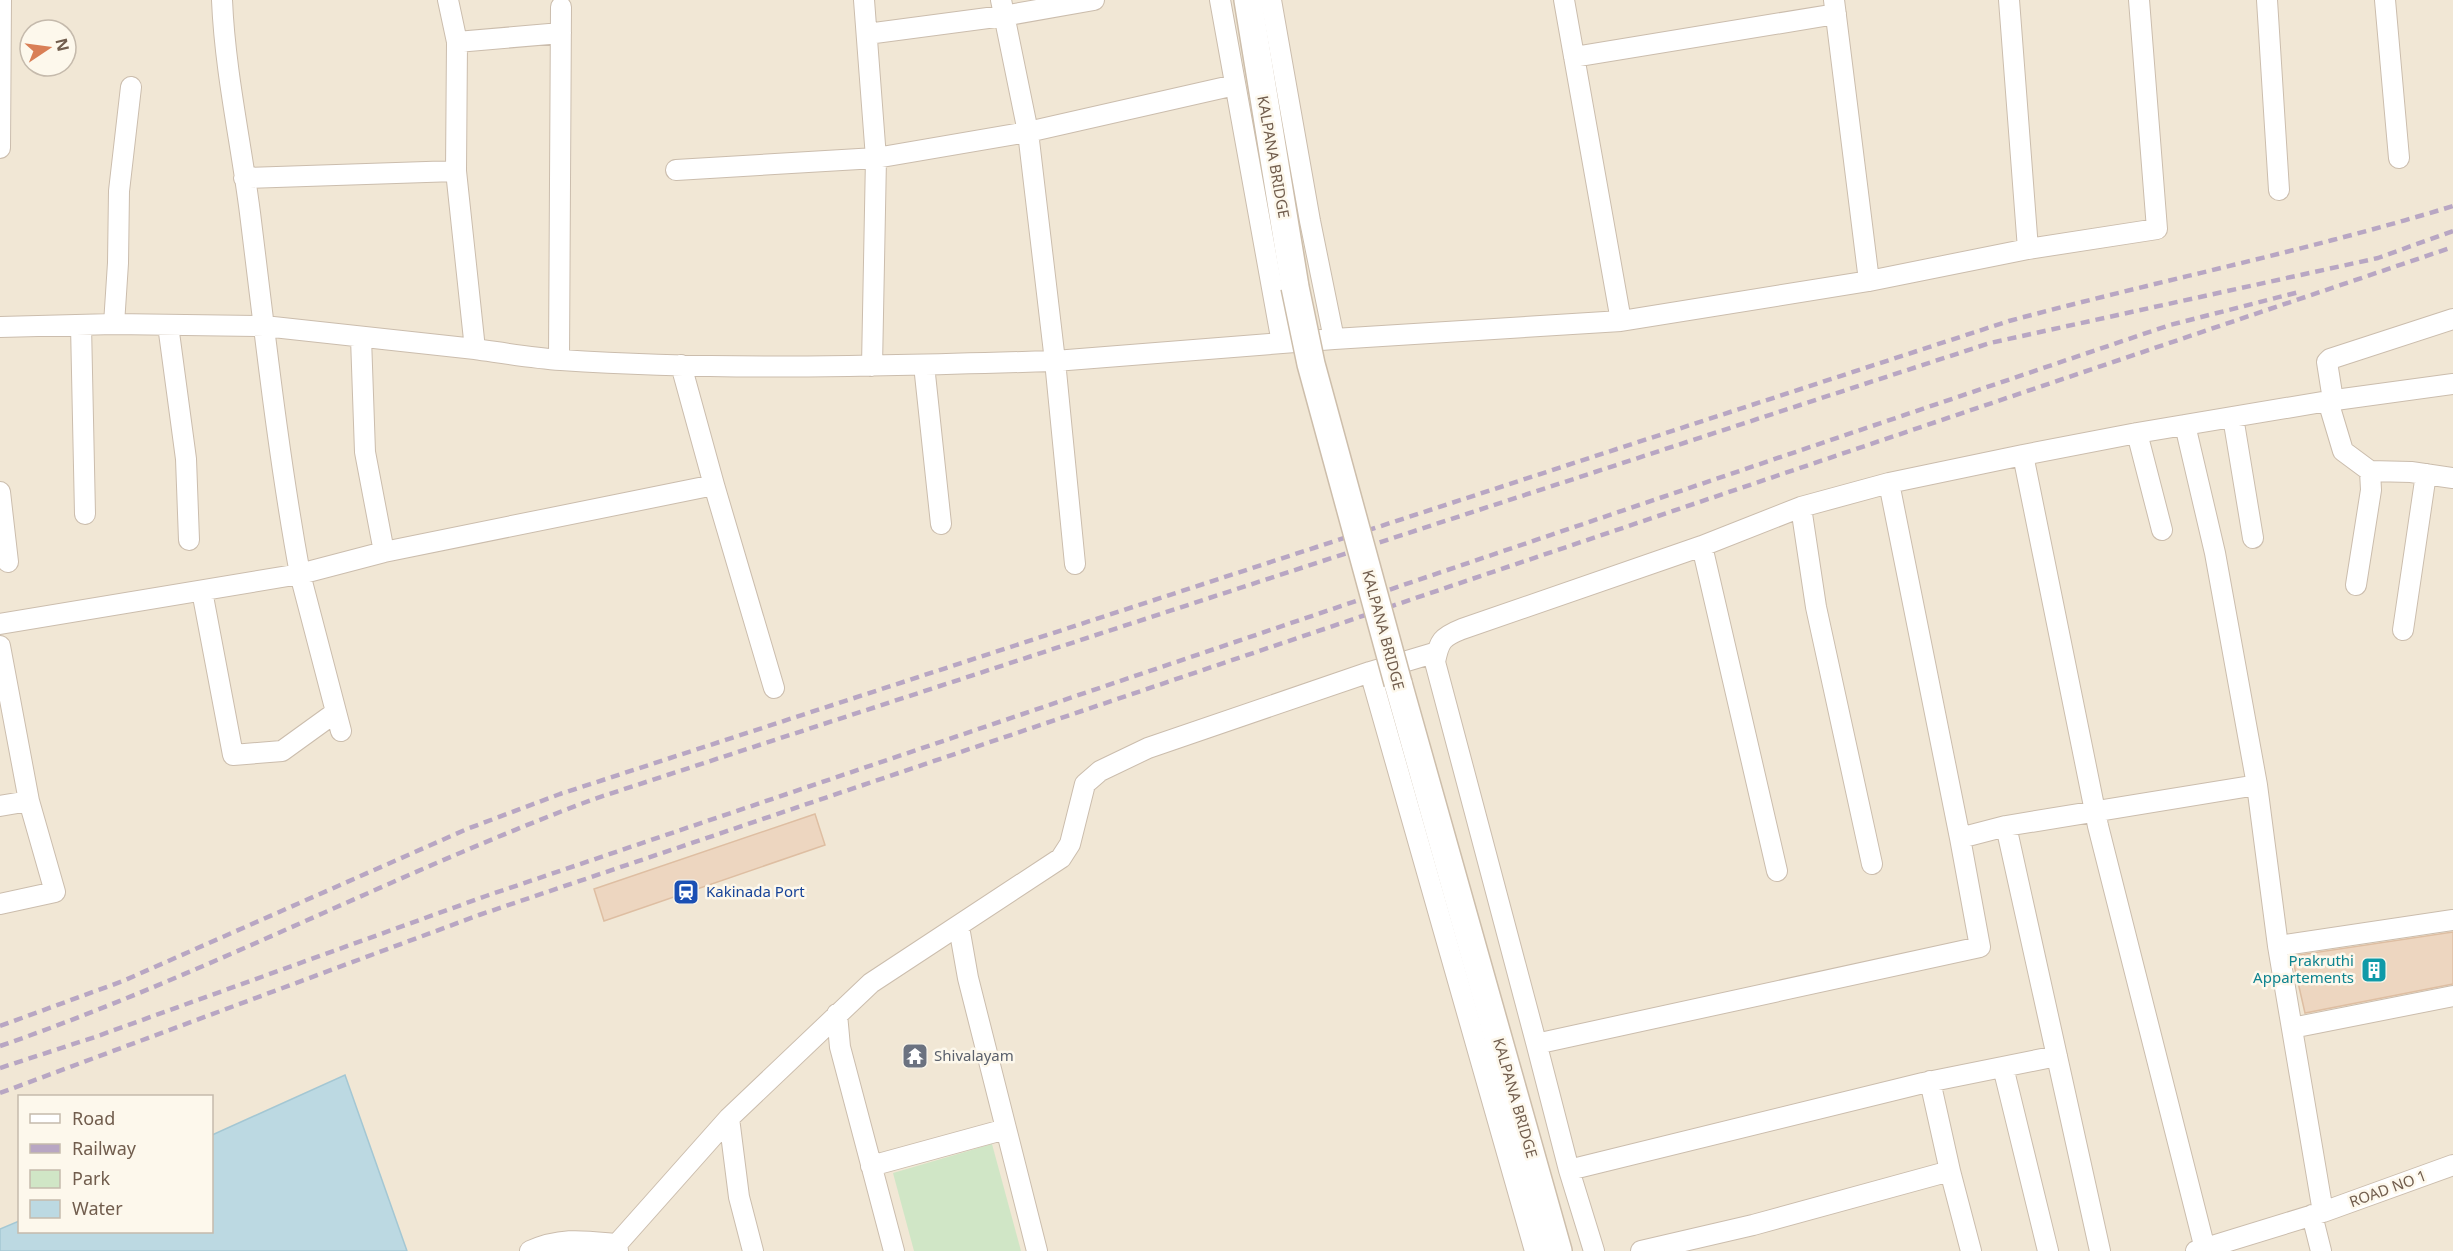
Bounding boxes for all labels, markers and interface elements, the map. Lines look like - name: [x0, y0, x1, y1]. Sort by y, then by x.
- north arrow: [18, 18, 78, 78]
- text: N: [50, 36, 75, 53]
- street label: KALPANA BRIDGE: [1253, 94, 1295, 220]
- street label: KALPANA BRIDGE: [1358, 567, 1410, 692]
- station icon: Kakinada Port: [671, 877, 701, 907]
- place label: Kakinada Port: [706, 881, 805, 901]
- place label: Prakruthi Appartements: [2253, 950, 2354, 987]
- building icon: Prakruthi Appartements: [2359, 955, 2389, 985]
- street label: KALPANA BRIDGE: [1489, 1035, 1543, 1160]
- temple icon: Shivalayam: [900, 1041, 930, 1071]
- place label: Shivalayam: [934, 1045, 1014, 1065]
- legend: [18, 1095, 213, 1233]
- text: Road: [72, 1106, 115, 1130]
- text: Railway: [72, 1136, 137, 1160]
- street label: ROAD NO 1: [2346, 1165, 2429, 1211]
- text: Park: [72, 1166, 110, 1190]
- text: Water: [72, 1196, 123, 1220]

